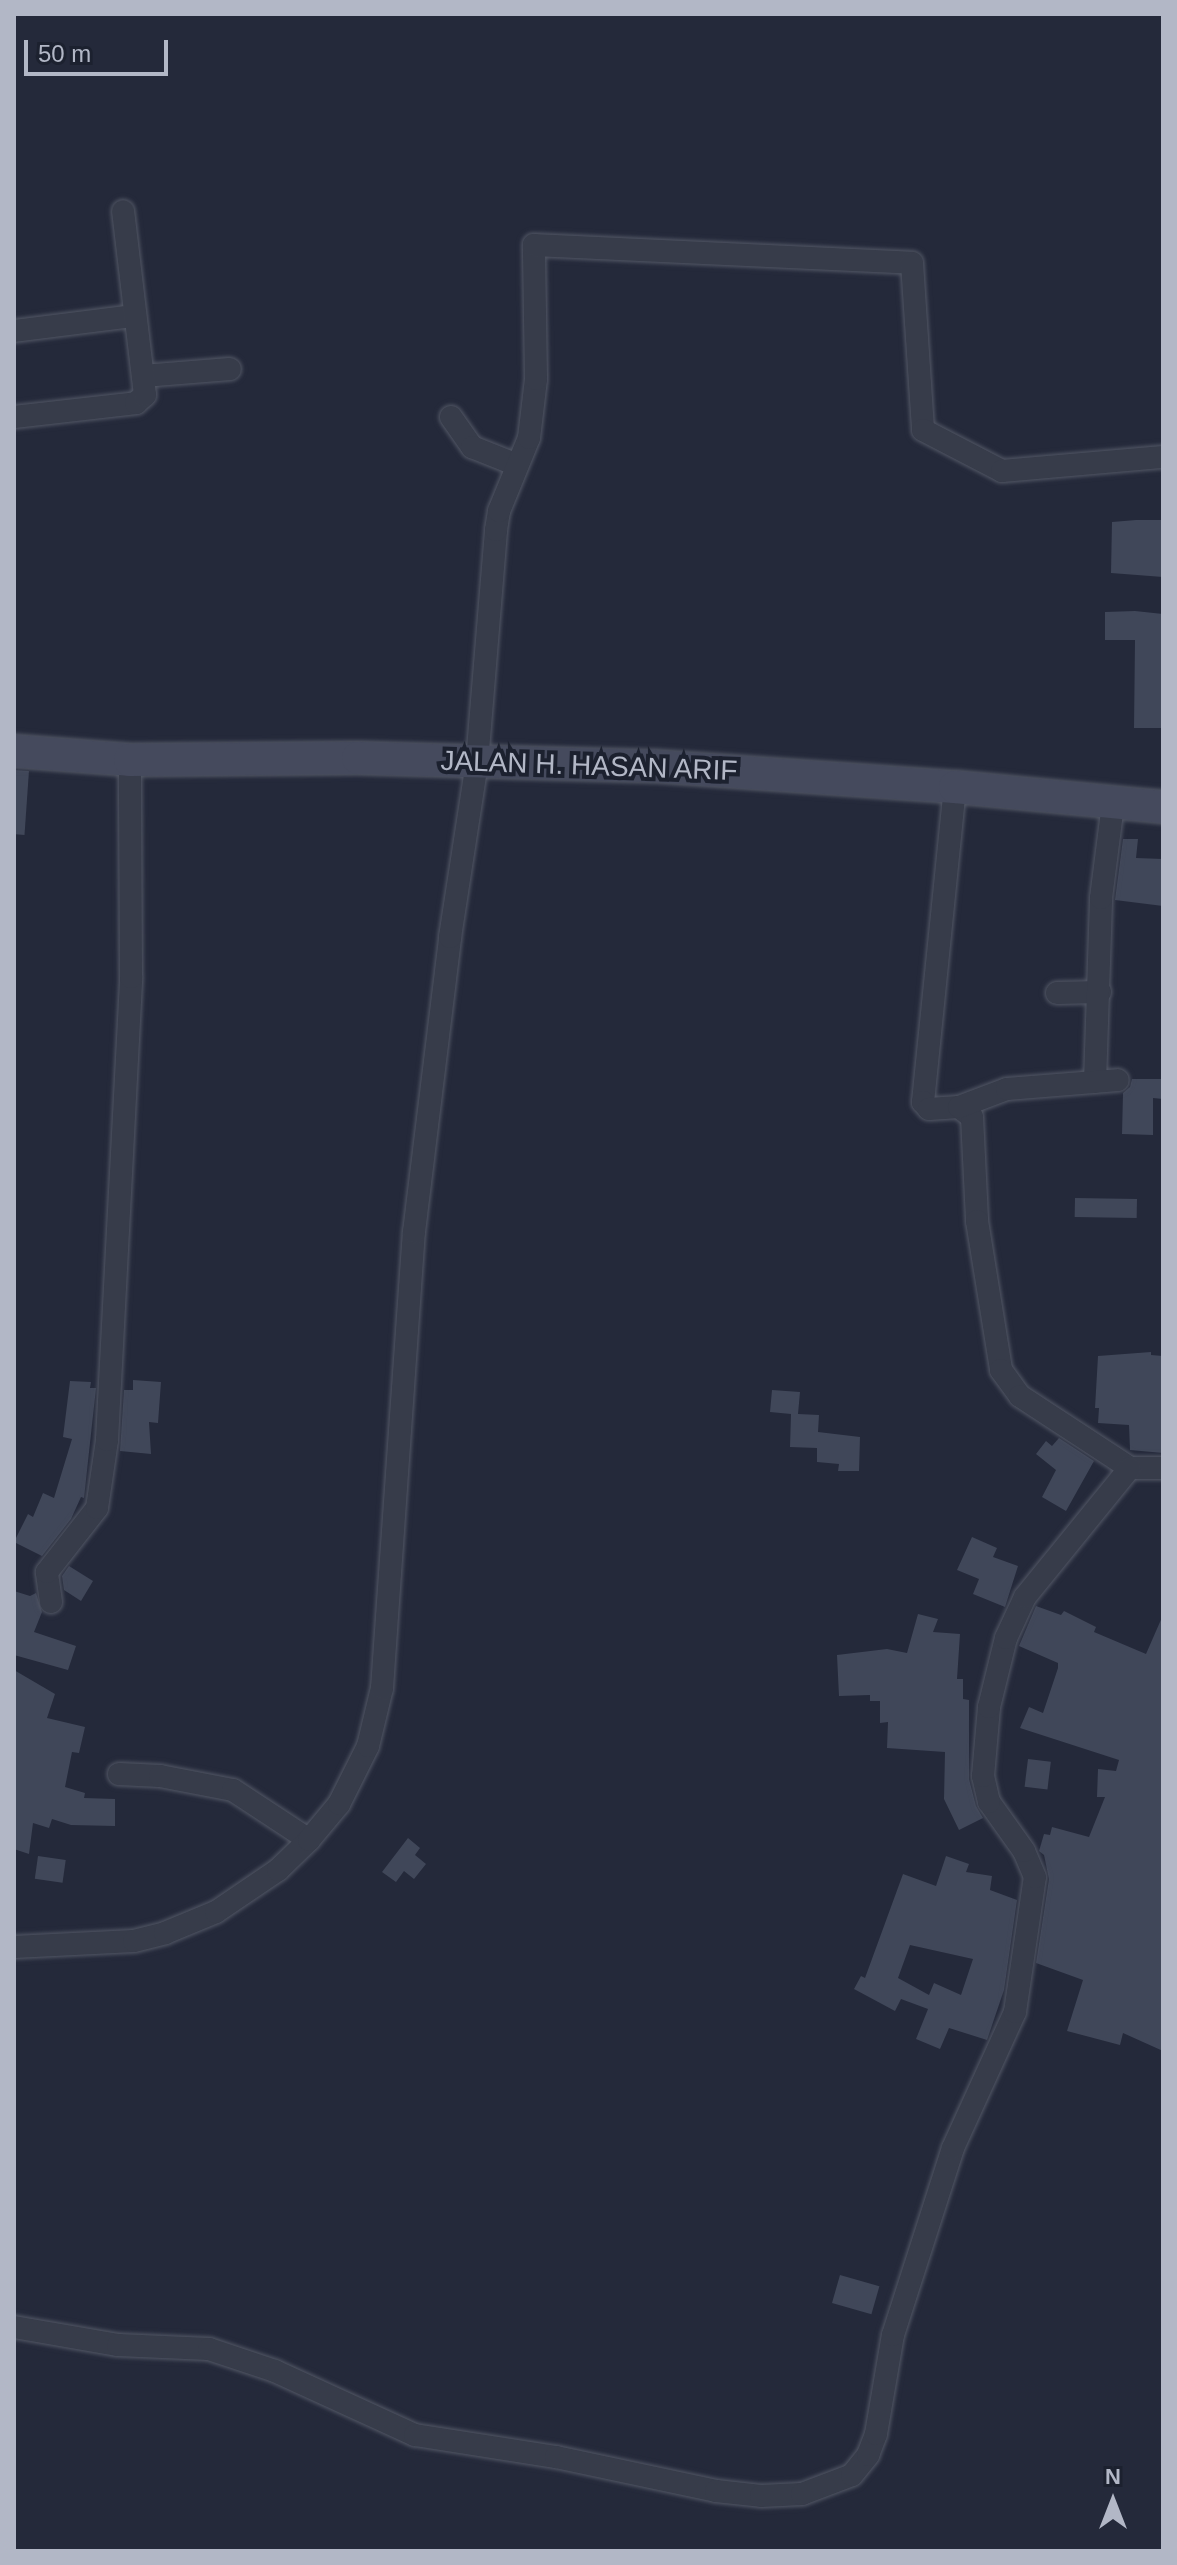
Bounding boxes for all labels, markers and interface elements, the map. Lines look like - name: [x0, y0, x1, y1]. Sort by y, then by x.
- scale bar: [28, 24, 172, 74]
- text: 50 m: [38, 40, 91, 67]
- street label: JALAN H. HASAN ARIF: [439, 744, 739, 788]
- north arrow: [1073, 2461, 1153, 2541]
- text: N: [1105, 2464, 1121, 2489]

